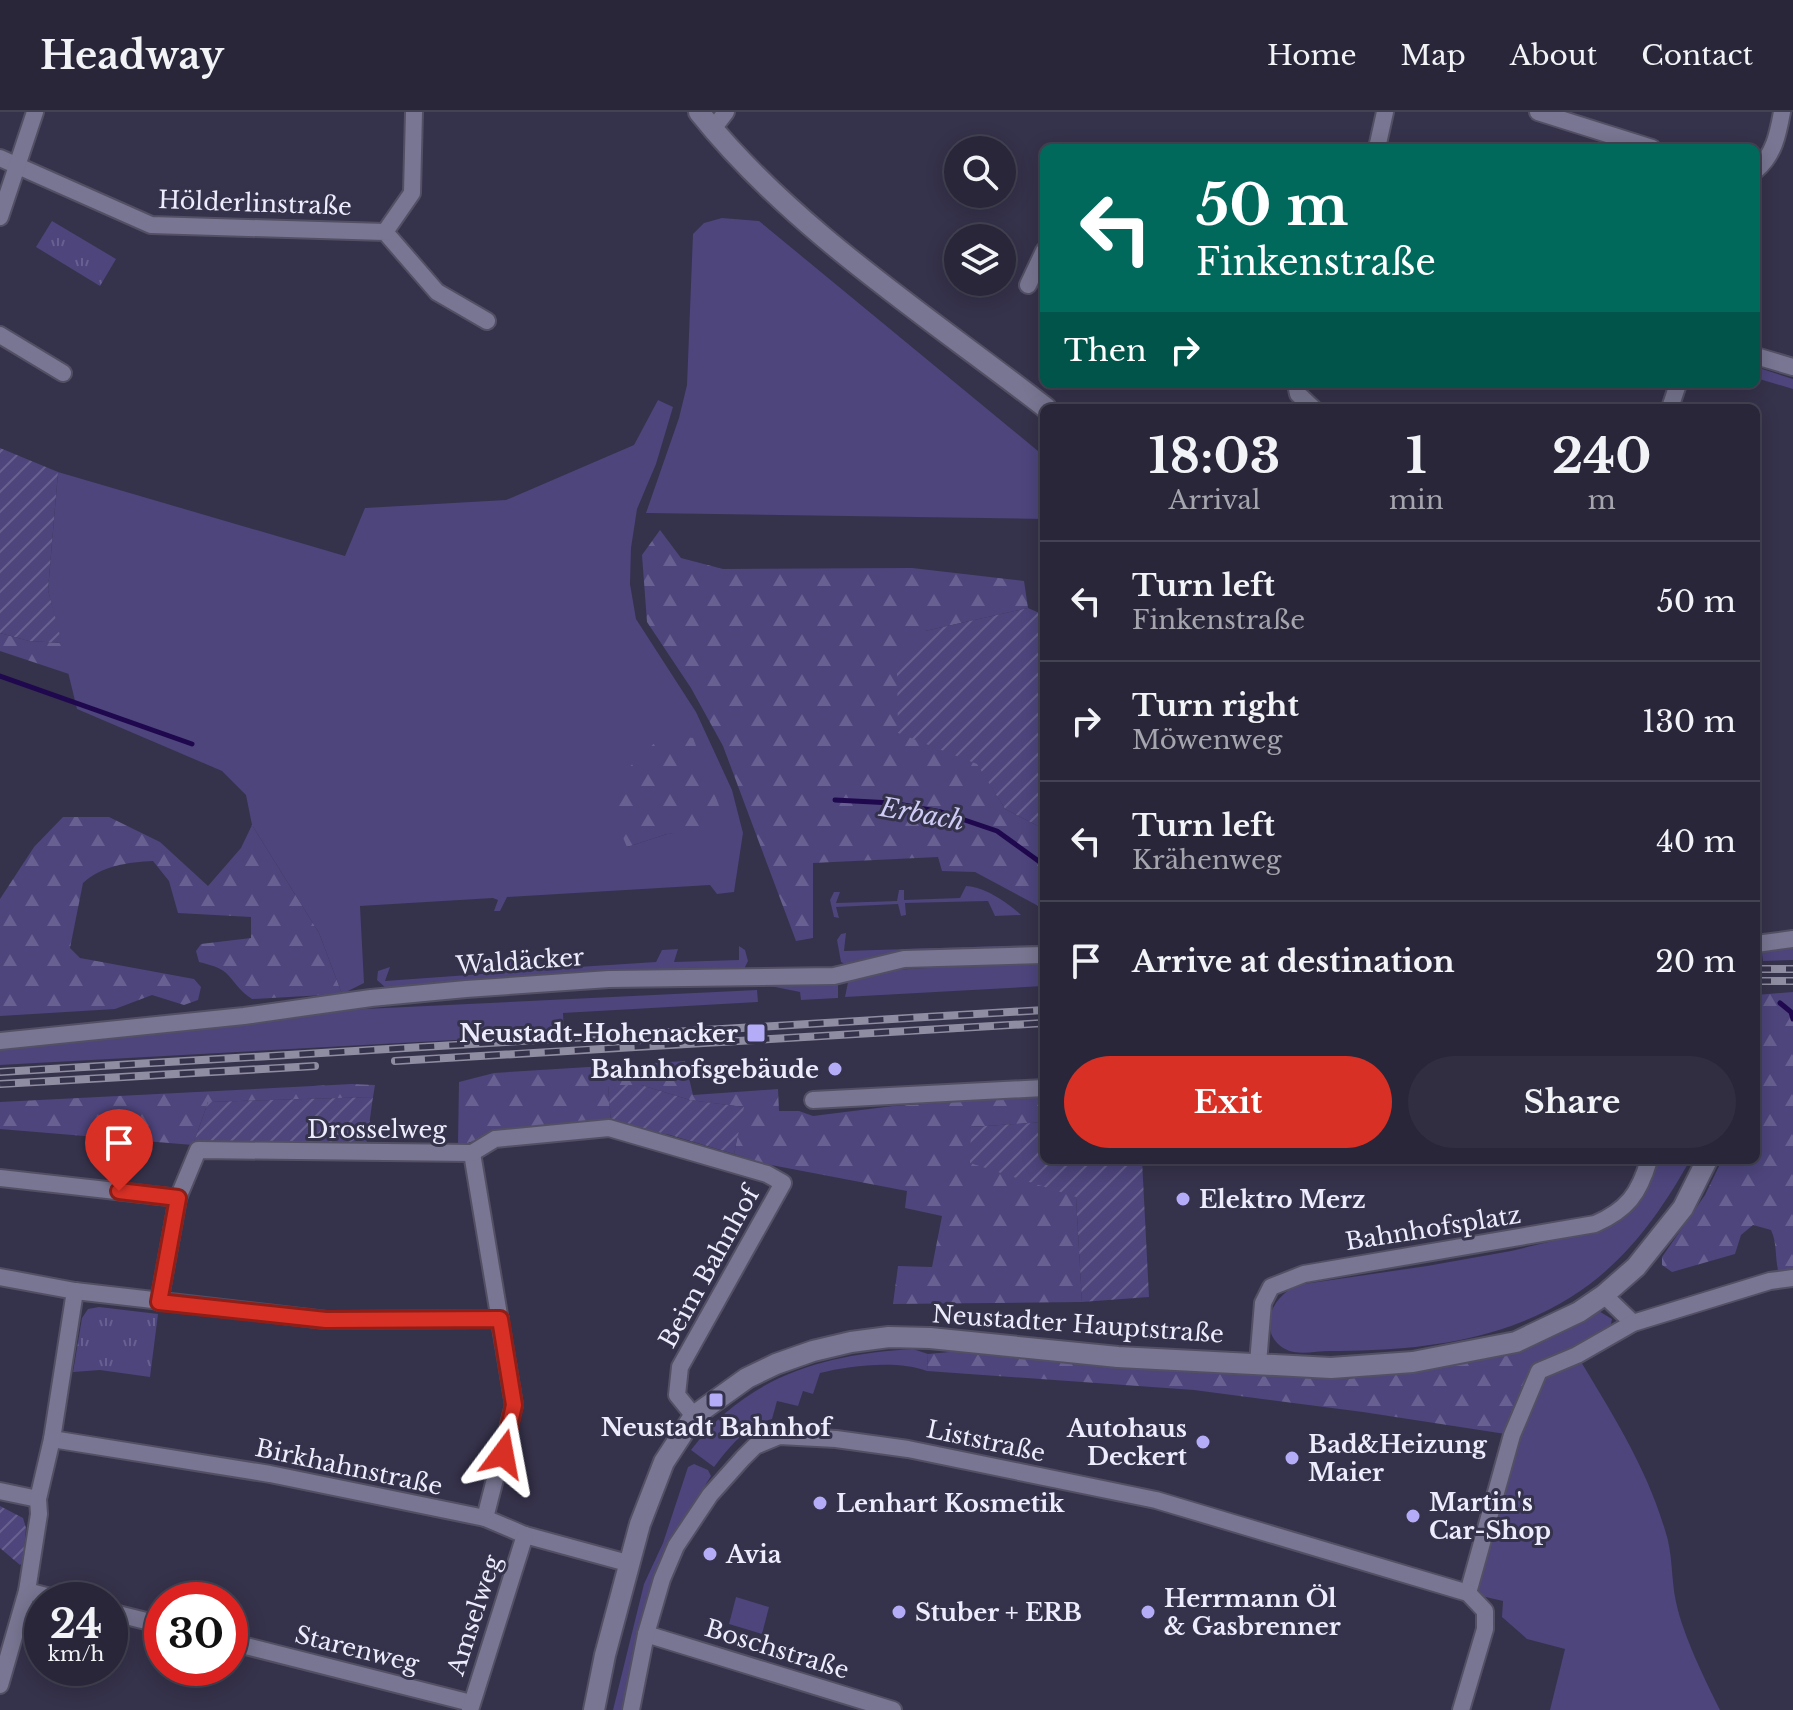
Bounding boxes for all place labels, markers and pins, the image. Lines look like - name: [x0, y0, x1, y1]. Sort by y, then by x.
- place label: Neustadt-Hohenacker: [459, 1019, 738, 1048]
- marker: Neustadt-Hohenacker: [745, 1022, 767, 1044]
- place label: Bahnhofsgebäude: [591, 1055, 819, 1084]
- marker: Bahnhofsgebäude: [826, 1060, 844, 1078]
- pin: [85, 1109, 153, 1191]
- place label: Elektro Merz: [1199, 1185, 1366, 1214]
- marker: Elektro Merz: [1174, 1190, 1192, 1208]
- marker: Neustadt Bahnhof: [707, 1391, 725, 1409]
- place label: Neustadt Bahnhof: [601, 1413, 834, 1442]
- place label: Autohaus Deckert: [1066, 1414, 1188, 1471]
- place label: Bad&Heizung Maier: [1308, 1430, 1488, 1487]
- marker: Autohaus Deckert: [1194, 1433, 1212, 1451]
- marker: Bad&Heizung Maier: [1283, 1449, 1301, 1467]
- place label: Martin's Car-Shop: [1429, 1488, 1551, 1545]
- place label: Lenhart Kosmetik: [836, 1489, 1066, 1518]
- marker: Lenhart Kosmetik: [811, 1494, 829, 1512]
- marker: Martin's Car-Shop: [1404, 1507, 1422, 1525]
- place label: Avia: [725, 1540, 782, 1569]
- marker: Avia: [701, 1545, 719, 1563]
- place label: Herrmann Öl & Gasbrenner: [1164, 1584, 1341, 1641]
- place label: Stuber + ERB: [915, 1598, 1082, 1627]
- marker: Stuber + ERB: [890, 1603, 908, 1621]
- marker: Herrmann Öl & Gasbrenner: [1139, 1603, 1157, 1621]

